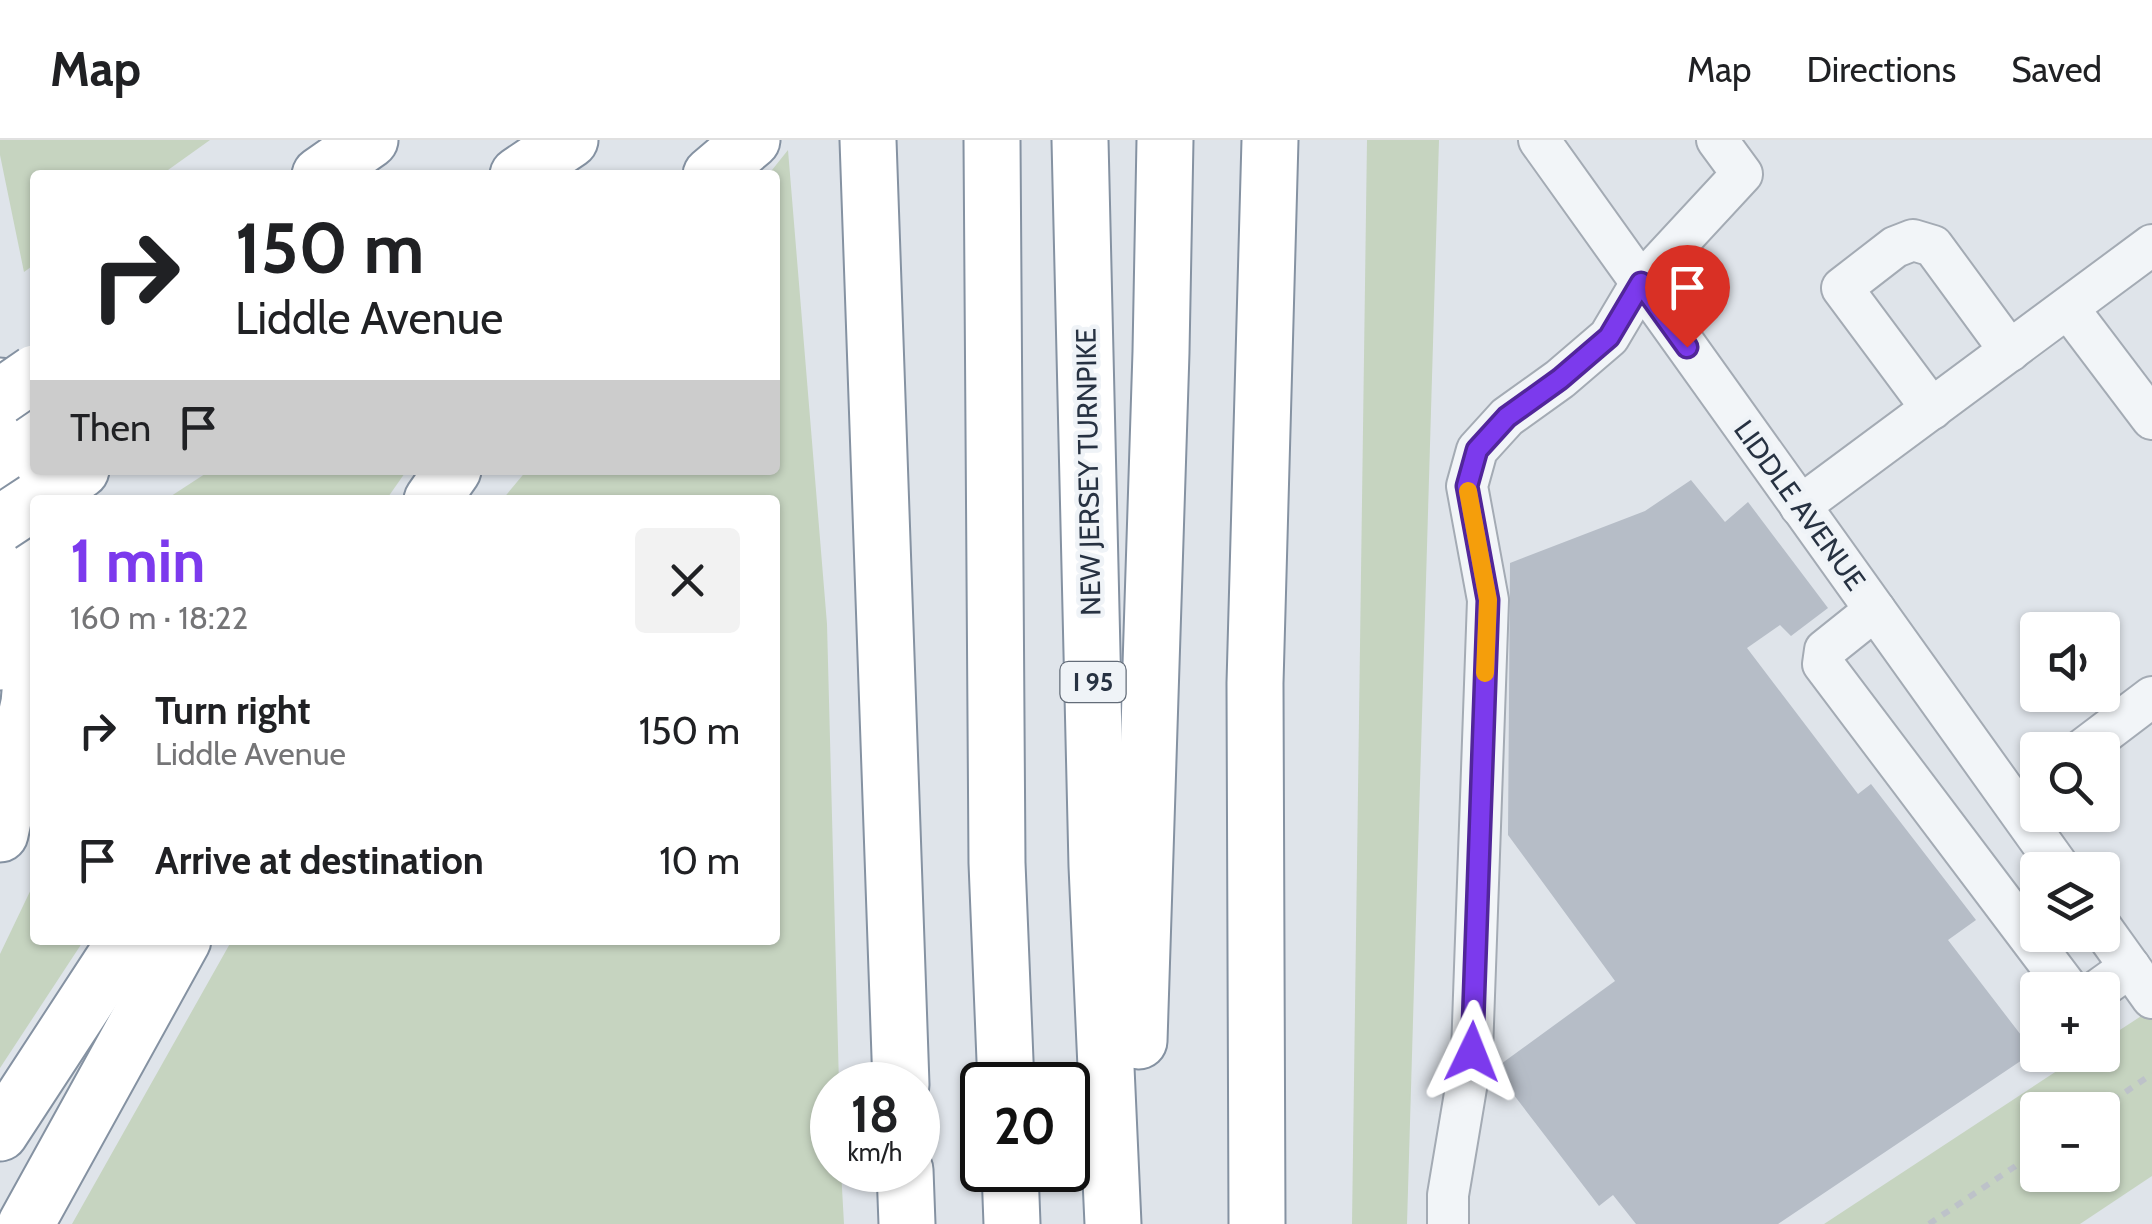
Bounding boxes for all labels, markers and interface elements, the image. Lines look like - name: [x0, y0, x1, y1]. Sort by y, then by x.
- text: Map: [50, 40, 141, 98]
- text: Map: [1687, 48, 1752, 91]
- text: Directions: [1807, 48, 1956, 91]
- text: Saved: [2011, 48, 2102, 91]
- text: 150 m: [235, 205, 424, 291]
- icon: right: [70, 210, 200, 340]
- pin: [1645, 245, 1730, 348]
- icon: arrive: [1660, 260, 1715, 315]
- text: Liddle Avenue: [235, 291, 503, 345]
- street label: NEW JERSEY TURNPIKE: [1068, 328, 1108, 616]
- icon: arrive: [171, 400, 226, 455]
- text: Then: [70, 404, 151, 451]
- street label: LIDDLE AVENUE: [1727, 413, 1873, 597]
- text: 1 min: [70, 524, 205, 597]
- button: close: [635, 528, 740, 633]
- text: 160 m · 18:22: [70, 598, 248, 637]
- map controls: [2020, 612, 2120, 1192]
- button: sound: [2020, 612, 2120, 712]
- road number: I 95: [1060, 662, 1126, 702]
- text: Turn right: [155, 687, 311, 734]
- icon: right: [70, 703, 125, 758]
- text: 150 m: [639, 707, 740, 754]
- button: search: [2020, 732, 2120, 832]
- text: Liddle Avenue: [155, 734, 346, 773]
- icon: arrive: [70, 833, 125, 888]
- text: Arrive at destination: [155, 837, 484, 884]
- text: 10 m: [659, 837, 740, 884]
- button: layers: [2020, 852, 2120, 952]
- button: +: [2020, 972, 2120, 1072]
- position arrow: [1420, 1000, 1524, 1104]
- speed limit sign: 20: [960, 1062, 1090, 1192]
- text: 18: [851, 1084, 899, 1145]
- button: −: [2020, 1092, 2120, 1192]
- text: km/h: [848, 1137, 902, 1167]

